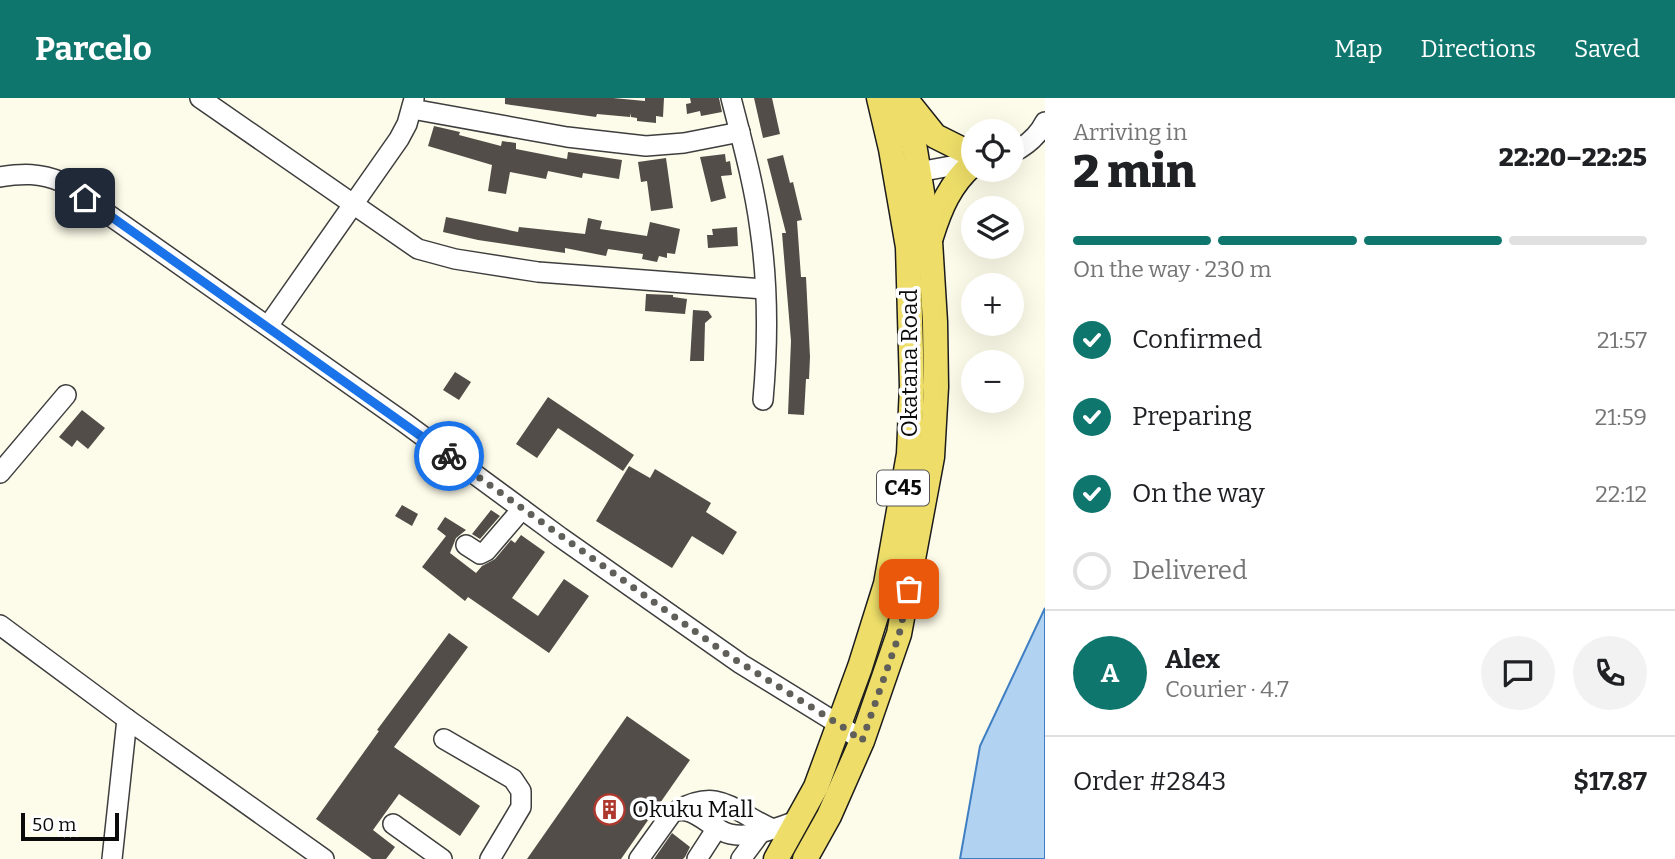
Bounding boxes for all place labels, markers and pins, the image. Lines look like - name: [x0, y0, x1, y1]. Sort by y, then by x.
- pin: [55, 168, 115, 228]
- pin: [879, 559, 939, 619]
- building icon: Okuku Mall: [592, 792, 626, 826]
- place label: Okuku Mall: [632, 795, 754, 823]

